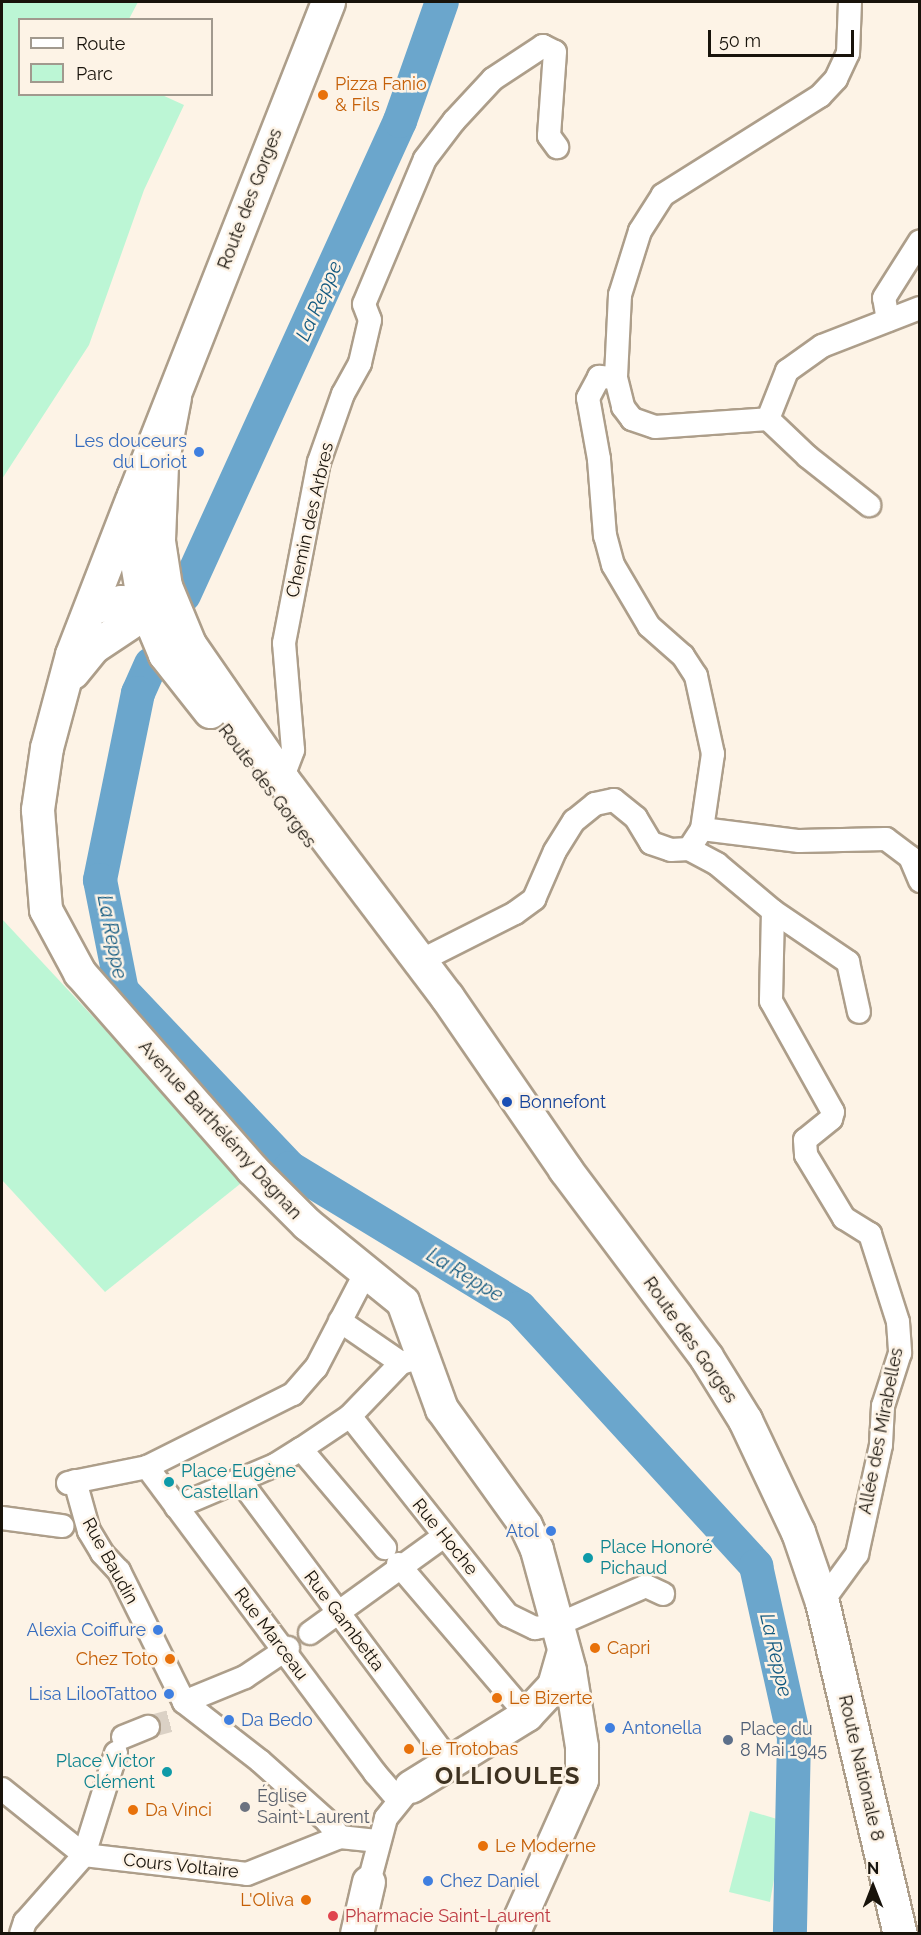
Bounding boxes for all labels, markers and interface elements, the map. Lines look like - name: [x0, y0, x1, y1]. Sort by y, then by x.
- legend: [18, 18, 213, 96]
- scale bar: [711, 18, 856, 56]
- text: 50 m: [719, 30, 761, 51]
- text: Route: [76, 33, 125, 54]
- text: Parc: [76, 63, 113, 84]
- place label: Pizza Fanio & Fils: [335, 74, 427, 116]
- marker: Pizza Fanio & Fils: [316, 88, 330, 102]
- street label: Route des Gorges: [213, 126, 287, 272]
- water label: La Reppe: [291, 257, 347, 345]
- place label: Les douceurs du Loriot: [74, 431, 187, 474]
- street label: Chemin des Arbres: [282, 440, 338, 600]
- marker: Les douceurs du Loriot: [192, 445, 206, 459]
- street label: Route des Gorges: [214, 720, 320, 852]
- water label: La Reppe: [92, 893, 132, 981]
- street label: Avenue Barthélémy Dagnan: [134, 1036, 306, 1224]
- place label: Bonnefont: [519, 1091, 606, 1113]
- marker: Bonnefont: [500, 1095, 514, 1109]
- water label: La Reppe: [422, 1243, 508, 1307]
- street label: Route des Gorges: [638, 1273, 742, 1407]
- street label: Allée des Mirabelles: [854, 1346, 908, 1516]
- place label: Place Eugène Castellan: [181, 1461, 296, 1504]
- marker: Place Eugène Castellan: [162, 1475, 176, 1489]
- street label: Rue Hoche: [408, 1494, 482, 1580]
- street label: Rue Baudin: [77, 1514, 143, 1608]
- place label: Atol: [506, 1520, 539, 1542]
- marker: Atol: [544, 1524, 558, 1538]
- place label: Place Honoré Pichaud: [600, 1537, 712, 1580]
- marker: Place Honoré Pichaud: [581, 1551, 595, 1565]
- street label: Rue Gambetta: [299, 1567, 389, 1675]
- street label: Rue Marceau: [229, 1584, 313, 1684]
- water label: La Reppe: [755, 1611, 797, 1699]
- place label: Alexia Coiffure: [27, 1619, 146, 1641]
- marker: Alexia Coiffure: [151, 1623, 165, 1637]
- place label: Capri: [607, 1637, 651, 1659]
- marker: Capri: [588, 1641, 602, 1655]
- place label: Chez Toto: [75, 1648, 158, 1670]
- marker: Chez Toto: [163, 1652, 177, 1666]
- place label: Lisa LilooTattoo: [29, 1683, 157, 1705]
- marker: Lisa LilooTattoo: [162, 1687, 176, 1701]
- place label: Le Bizerte: [509, 1687, 592, 1709]
- marker: Le Bizerte: [490, 1691, 504, 1705]
- street label: Route Nationale 8: [834, 1693, 888, 1843]
- place label: Da Bedo: [241, 1709, 313, 1731]
- marker: Da Bedo: [222, 1713, 236, 1727]
- place label: Antonella: [622, 1717, 702, 1739]
- place label: Place du 8 Mai 1945: [740, 1719, 827, 1762]
- marker: Antonella: [603, 1721, 617, 1735]
- marker: Place du 8 Mai 1945: [721, 1733, 735, 1747]
- place label: Le Trotobas: [421, 1738, 519, 1760]
- marker: Le Trotobas: [402, 1742, 416, 1756]
- place label: Place Victor Clément: [55, 1751, 155, 1794]
- district label: OLLIOULES: [435, 1762, 581, 1790]
- marker: Place Victor Clément: [160, 1765, 174, 1779]
- place label: Église Saint-Laurent: [257, 1786, 370, 1828]
- place label: Da Vinci: [145, 1799, 213, 1821]
- marker: Église Saint-Laurent: [238, 1800, 252, 1814]
- marker: Da Vinci: [126, 1803, 140, 1817]
- place label: Le Moderne: [495, 1835, 596, 1857]
- marker: Le Moderne: [476, 1839, 490, 1853]
- street label: Cours Voltaire: [122, 1849, 240, 1883]
- north arrow: [843, 1857, 903, 1917]
- text: N: [867, 1859, 879, 1878]
- place label: Chez Daniel: [440, 1870, 539, 1892]
- marker: Chez Daniel: [421, 1874, 435, 1888]
- place label: L'Oliva: [240, 1889, 294, 1911]
- marker: L'Oliva: [299, 1893, 313, 1907]
- place label: Pharmacie Saint-Laurent: [345, 1905, 551, 1927]
- marker: Pharmacie Saint-Laurent: [326, 1909, 340, 1923]

